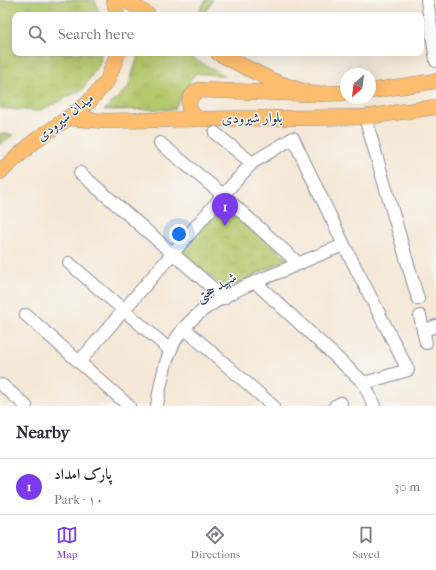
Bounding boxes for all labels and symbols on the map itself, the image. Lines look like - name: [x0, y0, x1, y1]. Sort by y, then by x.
- north arrow: [340, 68, 376, 104]
- street label: میدان شیرودی: [33, 89, 97, 145]
- street label: بلوار شیرودی: [222, 109, 283, 127]
- pin: 1: [212, 193, 238, 226]
- your location: [169, 224, 189, 244]
- street label: شهید حجتی: [193, 268, 240, 307]

